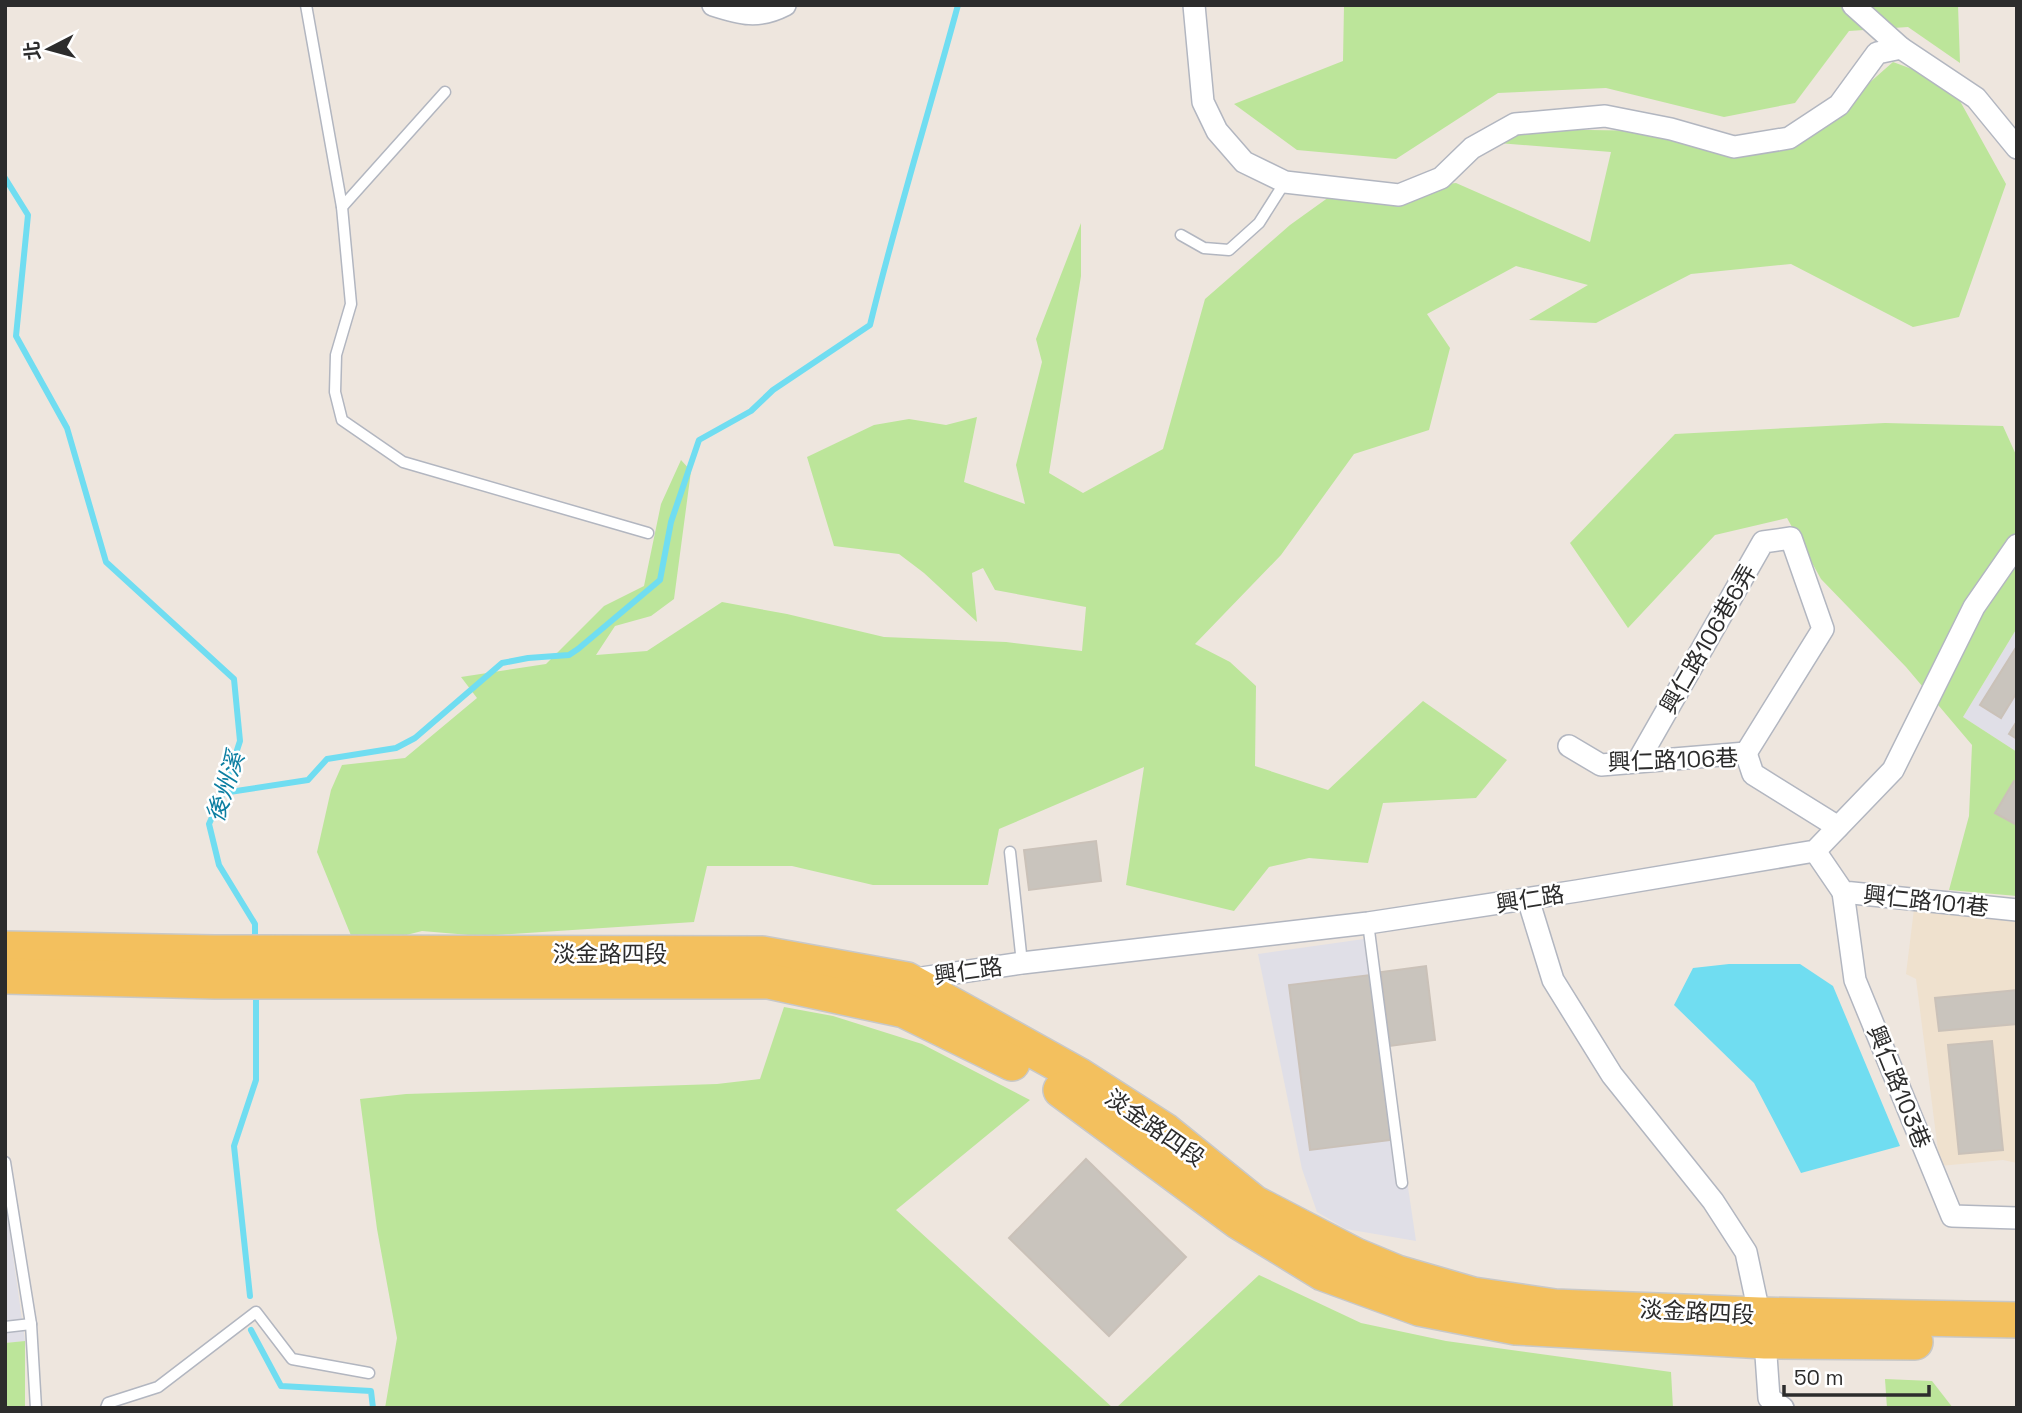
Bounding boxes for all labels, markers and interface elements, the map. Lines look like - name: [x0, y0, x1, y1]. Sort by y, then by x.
- north arrow: [14, 14, 84, 84]
- text: 北: [19, 40, 46, 61]
- street label: 興仁路106巷6弄: [1653, 559, 1763, 719]
- street label: 興仁路106巷: [1607, 743, 1739, 777]
- water label: 後州溪: [199, 745, 252, 826]
- street label: 興仁路: [1494, 879, 1566, 919]
- street label: 興仁路101巷: [1862, 879, 1990, 923]
- street label: 淡金路四段: [553, 939, 668, 969]
- street label: 興仁路: [932, 951, 1004, 991]
- street label: 興仁路103巷: [1861, 1021, 1937, 1153]
- street label: 淡金路四段: [1099, 1083, 1211, 1173]
- street label: 淡金路四段: [1639, 1294, 1755, 1330]
- scale bar: [1784, 1354, 1929, 1398]
- text: 50 m: [1794, 1364, 1844, 1391]

